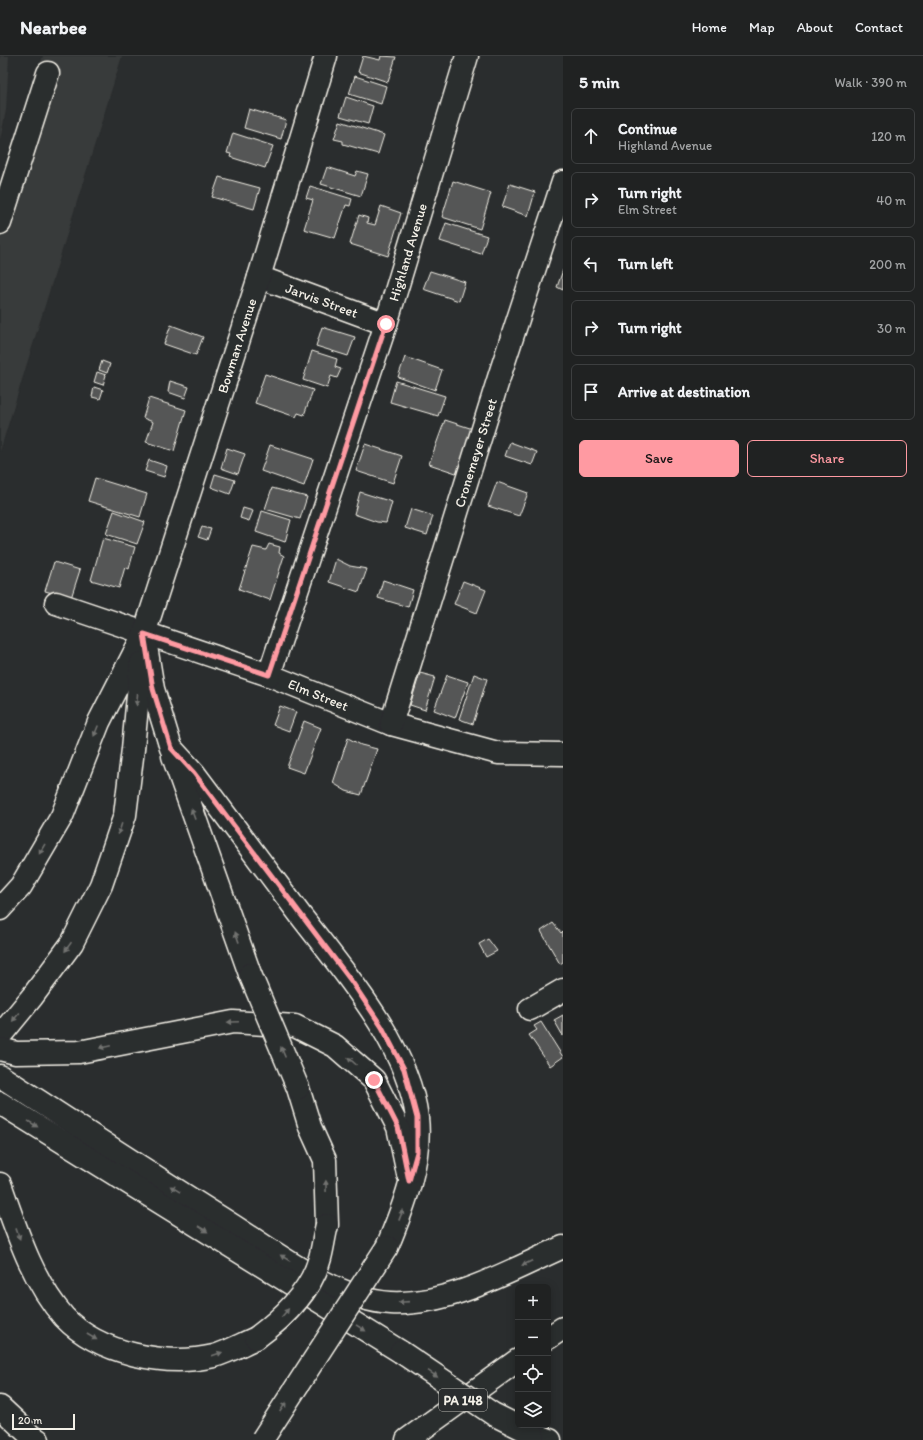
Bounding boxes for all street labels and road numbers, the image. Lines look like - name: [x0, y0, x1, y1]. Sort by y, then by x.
- street label: Highland Avenue: [385, 201, 431, 303]
- street label: Jarvis Street: [283, 279, 360, 321]
- street label: Bowman Avenue: [214, 296, 260, 395]
- street label: Cronemeyer Street: [451, 396, 500, 510]
- street label: Elm Street: [286, 675, 351, 715]
- road number: PA 148: [439, 1389, 487, 1411]

